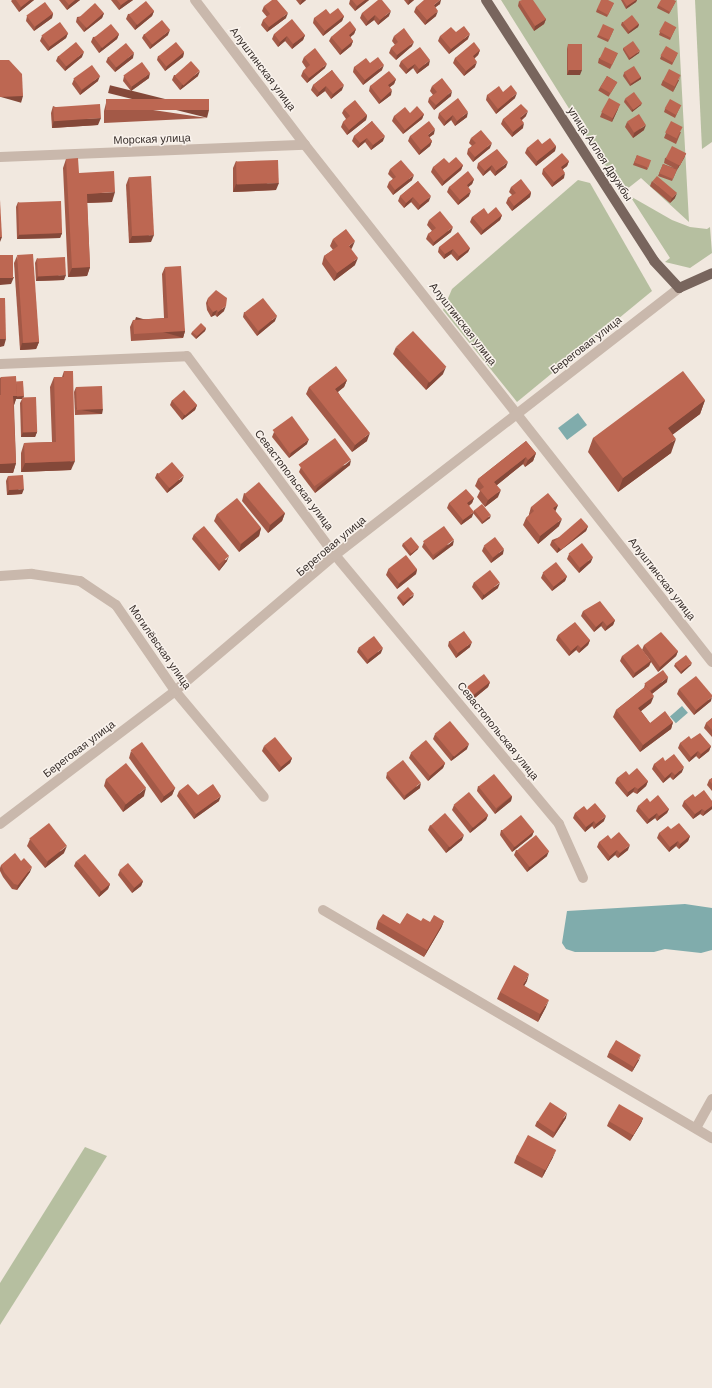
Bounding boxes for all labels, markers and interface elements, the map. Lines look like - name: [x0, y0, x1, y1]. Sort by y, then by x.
- street label: Алуштинская улица: [227, 25, 299, 113]
- street label: улица Аллея Дружбы: [565, 105, 635, 203]
- street label: Морская улица: [113, 131, 191, 147]
- street label: Алуштинская улица: [427, 280, 499, 368]
- street label: Береговая улица: [548, 313, 624, 377]
- street label: Севастопольская улица: [252, 427, 336, 533]
- street label: Береговая улица: [294, 513, 368, 579]
- street label: Алуштинская улица: [626, 535, 698, 623]
- street label: Могилёвская улица: [126, 602, 194, 692]
- street label: Севастопольская улица: [454, 679, 542, 783]
- street label: Береговая улица: [40, 718, 118, 780]

